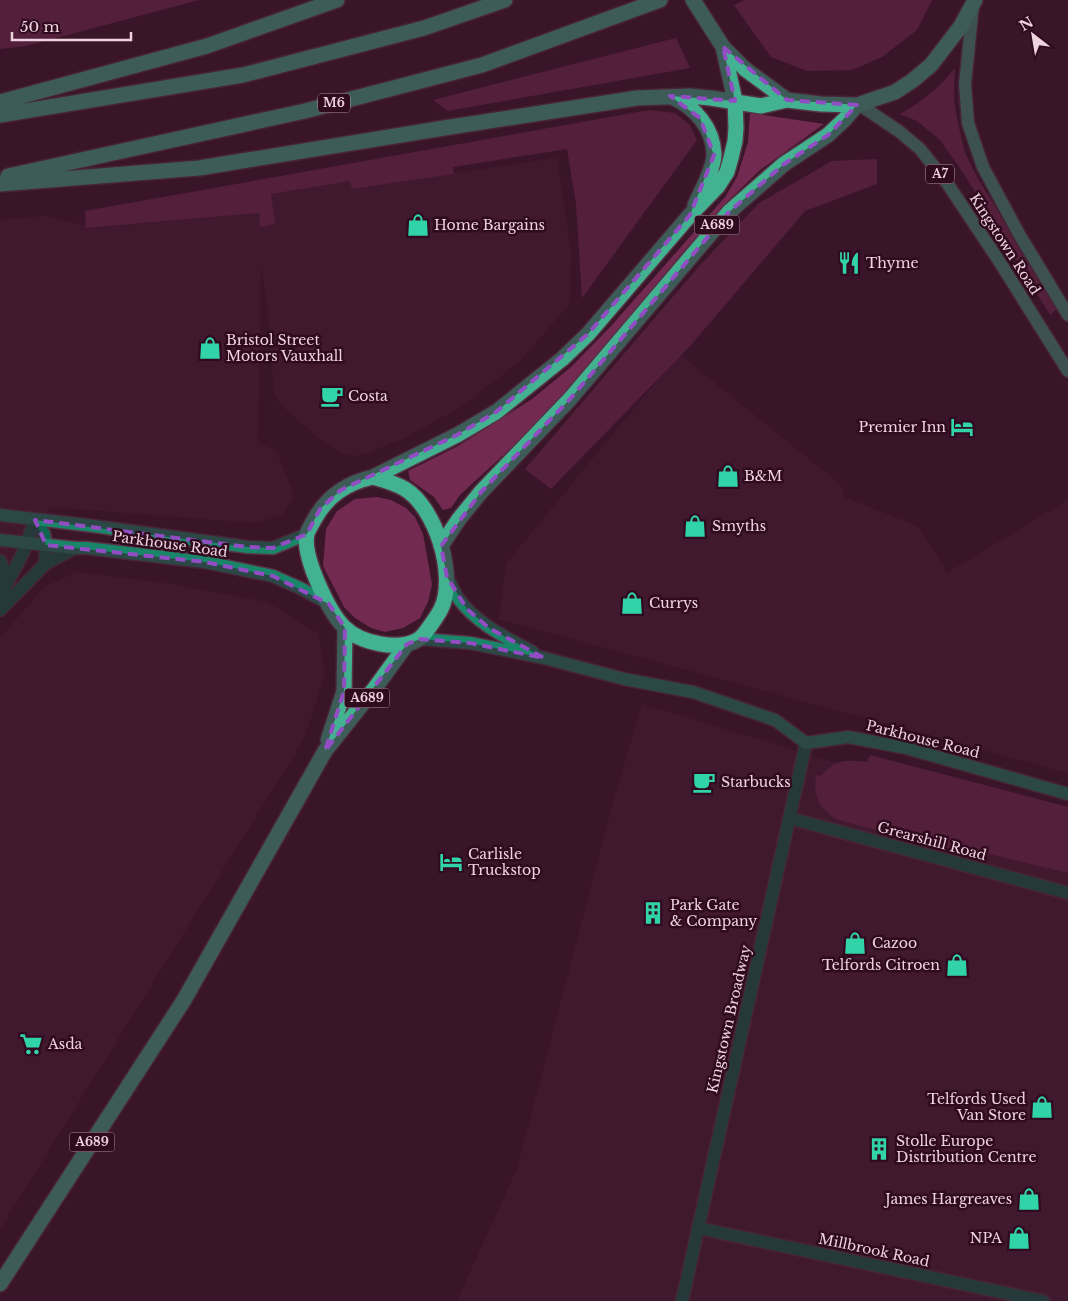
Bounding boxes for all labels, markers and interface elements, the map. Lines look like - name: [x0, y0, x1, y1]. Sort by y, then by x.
- scale bar: [12, 10, 131, 42]
- north arrow: [1008, 10, 1058, 60]
- text: N: [1016, 13, 1037, 35]
- text: 50 m: [20, 17, 60, 36]
- road number: M6: [318, 94, 350, 112]
- road number: A7: [926, 164, 954, 183]
- street label: Kingstown Road: [966, 190, 1045, 298]
- shop icon: Home Bargains: [405, 212, 431, 238]
- place label: Home Bargains: [434, 216, 545, 234]
- road number: A689: [694, 216, 740, 234]
- restaurant icon: Thyme: [836, 250, 862, 276]
- place label: Thyme: [866, 254, 919, 272]
- place label: Bristol Street Motors Vauxhall: [226, 331, 343, 365]
- shop icon: Bristol Street Motors Vauxhall: [197, 335, 223, 361]
- cafe icon: Costa: [319, 383, 345, 409]
- place label: Costa: [348, 387, 388, 405]
- hotel icon: Premier Inn: [949, 414, 975, 440]
- place label: Premier Inn: [859, 418, 946, 436]
- shop icon: B&M: [715, 463, 741, 489]
- place label: B&M: [744, 467, 782, 485]
- shop icon: Smyths: [682, 513, 708, 539]
- place label: Smyths: [712, 517, 766, 535]
- street label: Parkhouse Road: [111, 527, 229, 561]
- shop icon: Currys: [619, 590, 645, 616]
- place label: Currys: [649, 594, 698, 612]
- road number: A689: [344, 688, 390, 708]
- street label: Parkhouse Road: [864, 716, 982, 762]
- cafe icon: Starbucks: [691, 769, 717, 795]
- place label: Starbucks: [721, 773, 791, 791]
- street label: Grearshill Road: [875, 818, 989, 864]
- place label: Carlisle Truckstop: [468, 845, 541, 879]
- hotel icon: Carlisle Truckstop: [438, 849, 464, 875]
- place label: Park Gate & Company: [670, 896, 757, 930]
- building icon: Park Gate & Company: [640, 900, 666, 926]
- shop icon: Cazoo: [842, 930, 868, 956]
- place label: Cazoo: [872, 934, 917, 952]
- street label: Kingstown Broadway: [703, 943, 755, 1095]
- shop icon: Telfords Citroen: [944, 952, 970, 978]
- place label: Telfords Citroen: [822, 956, 940, 974]
- supermarket icon: Asda: [18, 1031, 44, 1057]
- place label: Asda: [47, 1035, 83, 1053]
- place label: Telfords Used Van Store: [927, 1090, 1027, 1124]
- shop icon: Telfords Used Van Store: [1029, 1094, 1055, 1120]
- road number: A689: [70, 1132, 114, 1152]
- place label: Stolle Europe Distribution Centre: [896, 1132, 1036, 1166]
- building icon: Stolle Europe Distribution Centre: [866, 1136, 892, 1162]
- shop icon: James Hargreaves: [1016, 1186, 1042, 1212]
- place label: James Hargreaves: [883, 1190, 1012, 1208]
- shop icon: NPA: [1006, 1225, 1032, 1251]
- street label: Millbrook Road: [817, 1229, 932, 1271]
- place label: NPA: [970, 1229, 1002, 1247]

